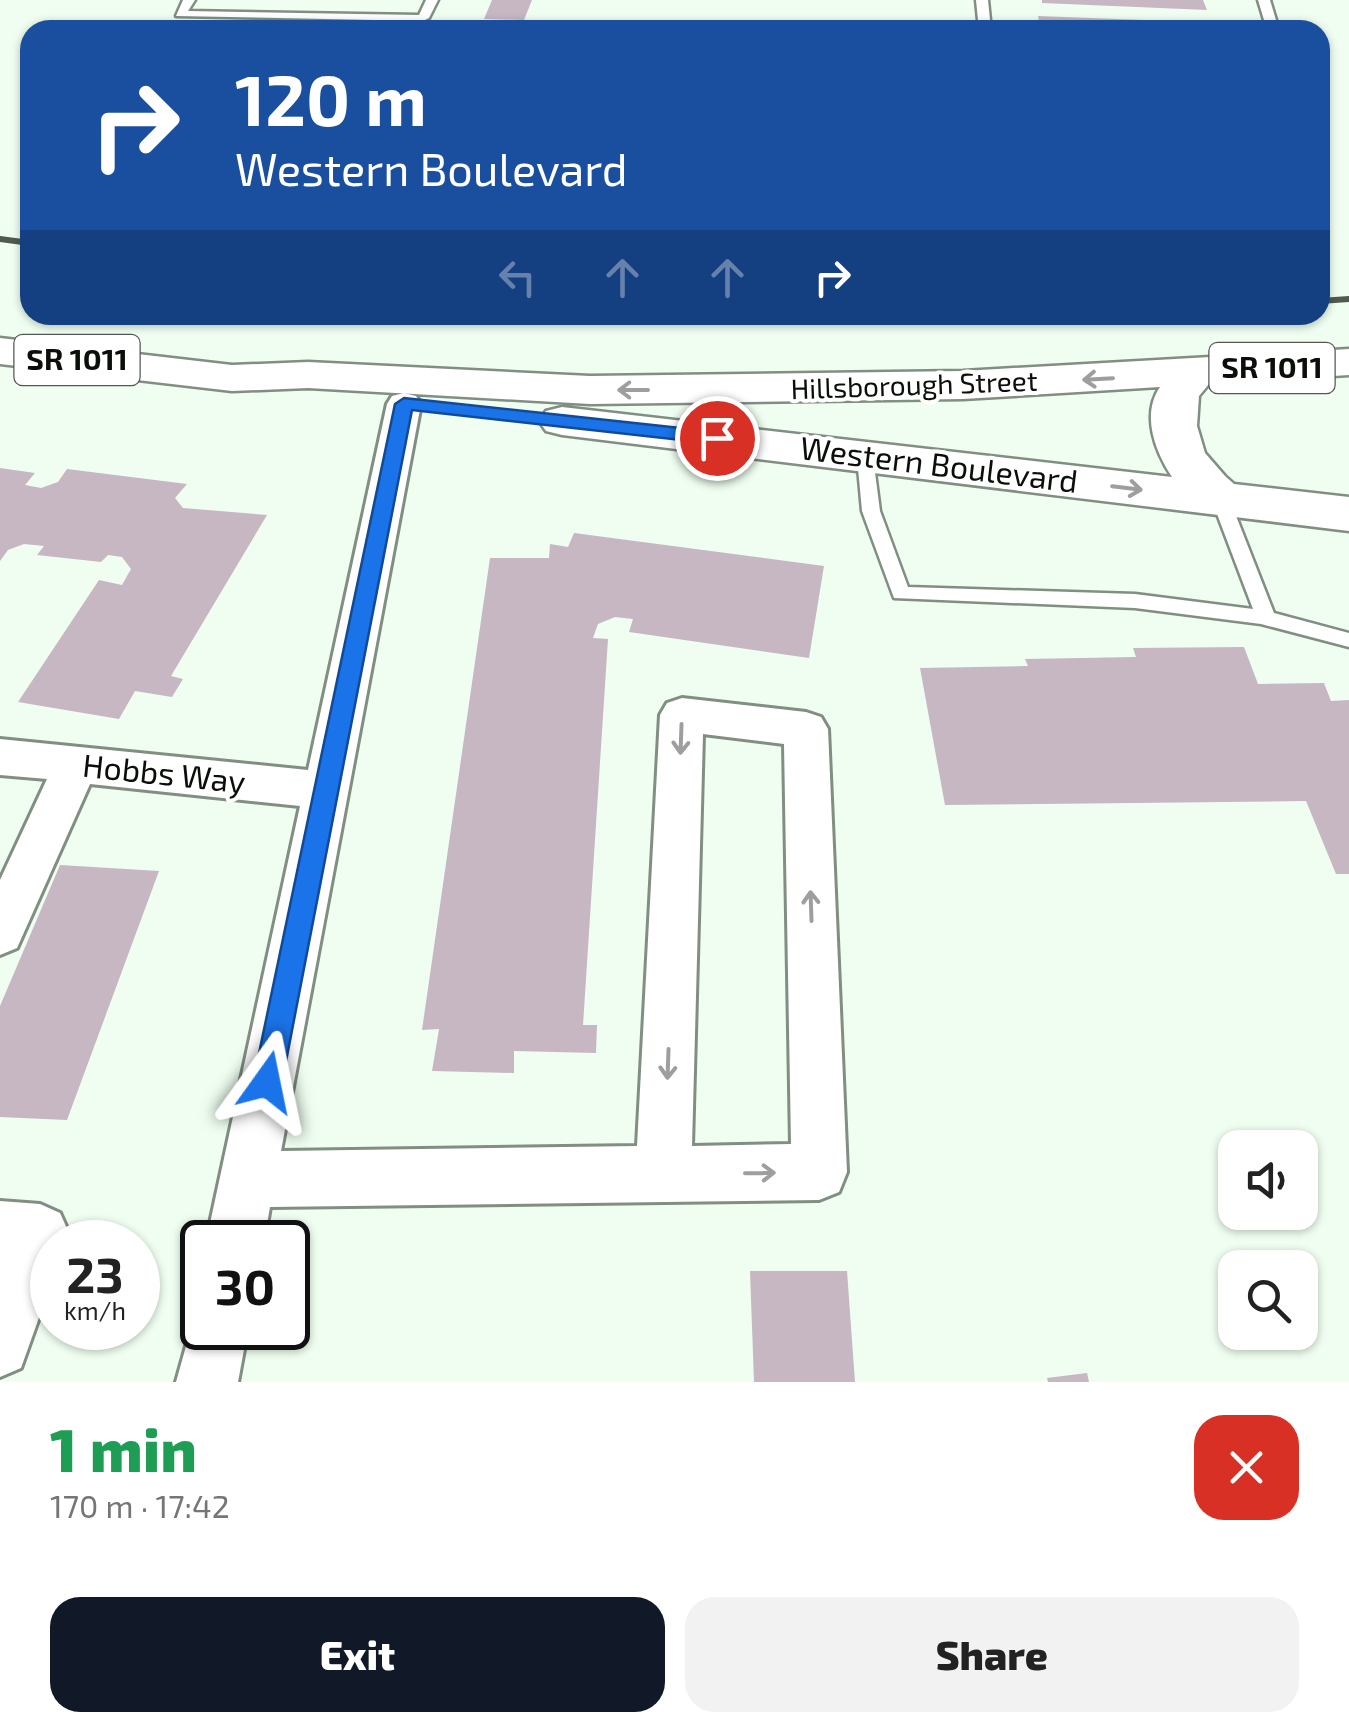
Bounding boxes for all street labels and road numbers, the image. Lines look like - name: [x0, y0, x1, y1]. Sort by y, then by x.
- road number: SR 1011: [15, 335, 140, 385]
- road number: SR 1011: [1210, 343, 1334, 393]
- street label: Hillsborough Street: [790, 363, 1038, 405]
- street label: Western Boulevard: [798, 427, 1080, 499]
- street label: Hobbs Way: [81, 745, 248, 799]

